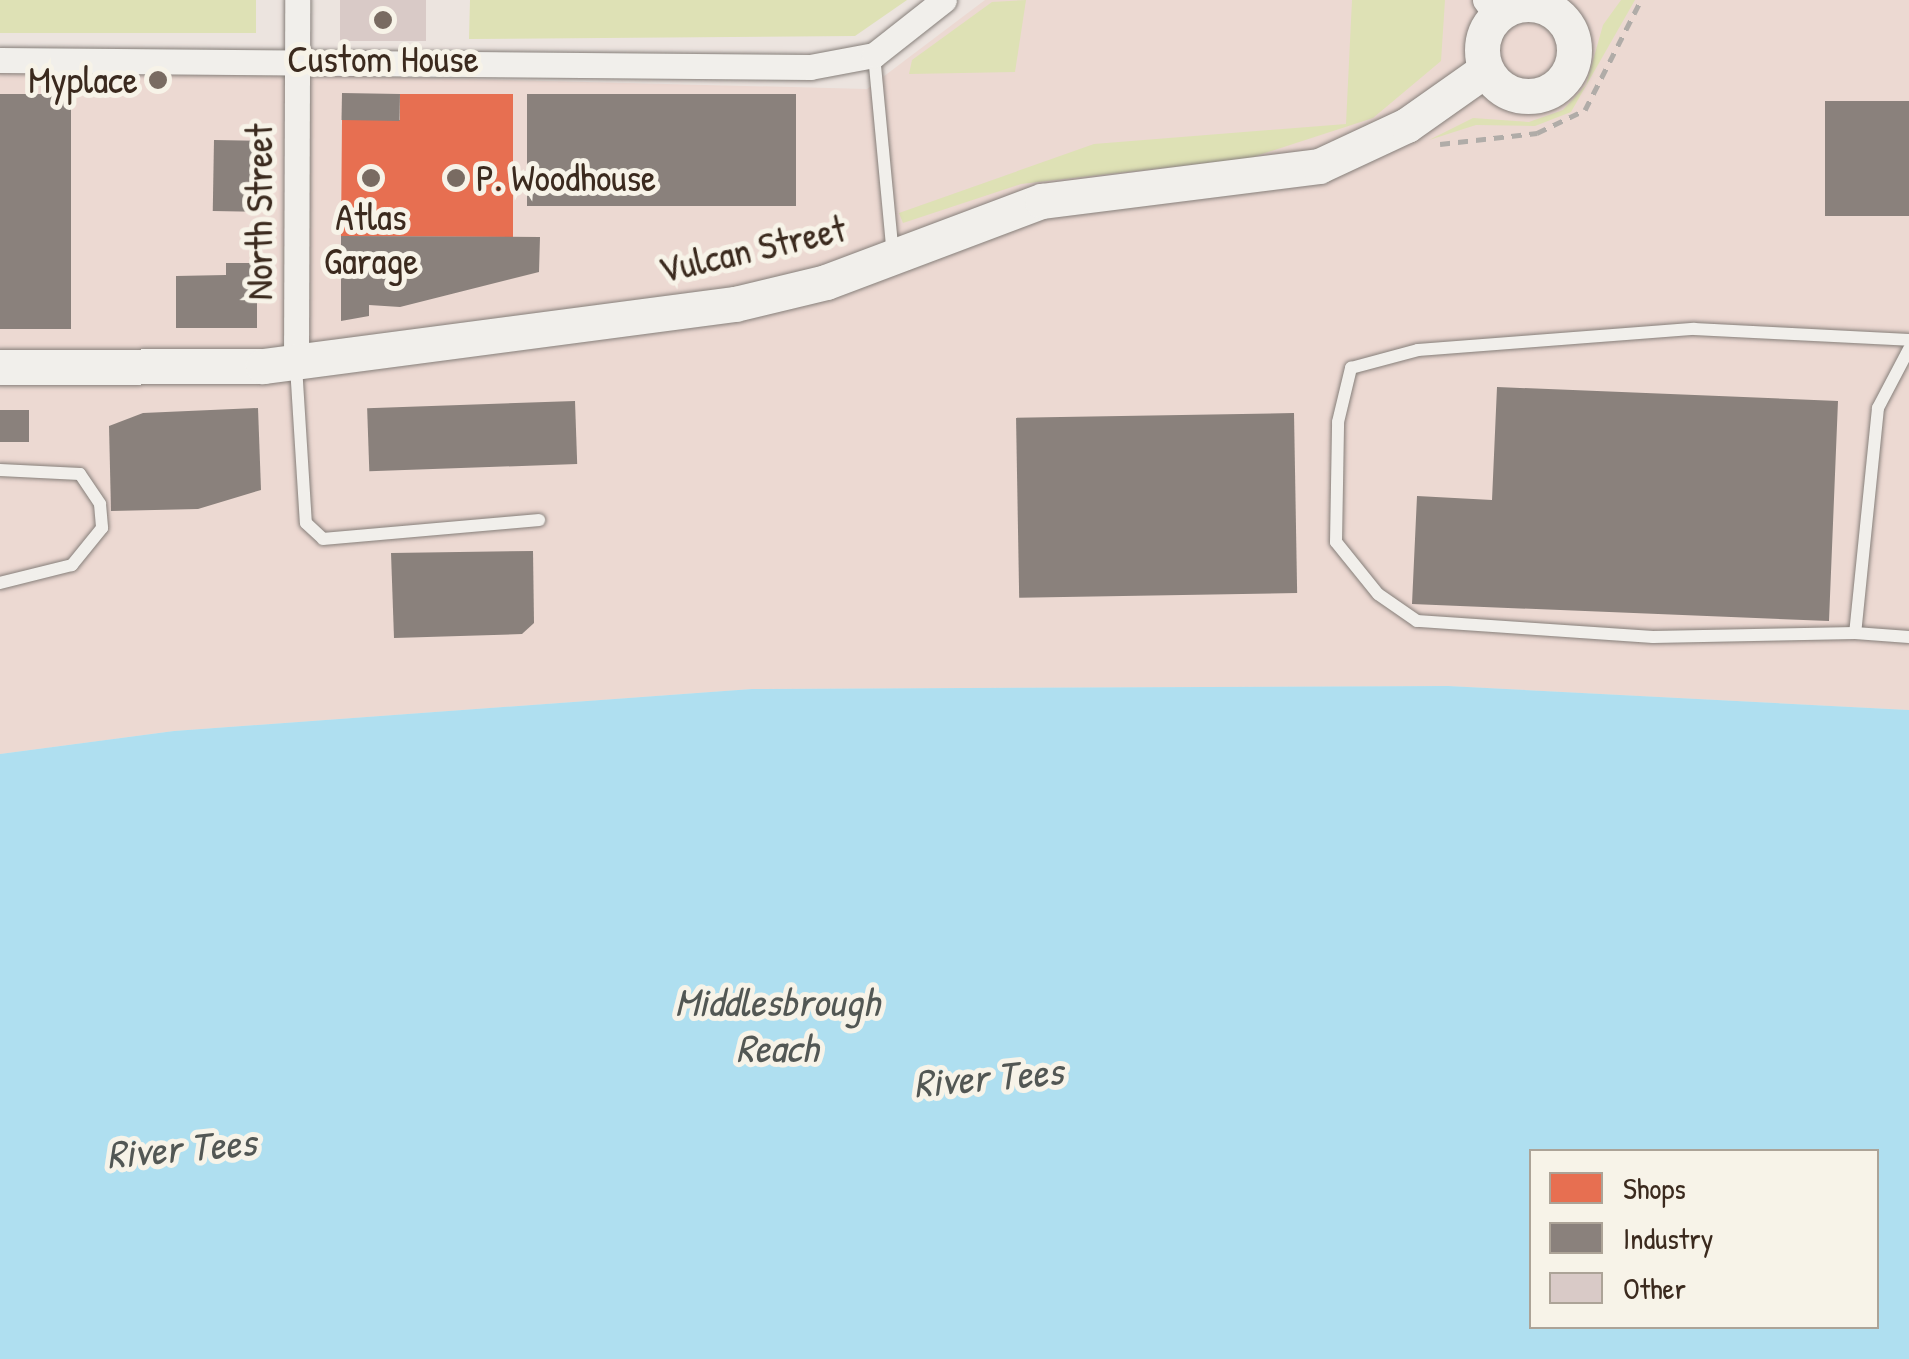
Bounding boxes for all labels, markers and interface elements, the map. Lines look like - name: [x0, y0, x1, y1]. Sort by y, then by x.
- marker: Custom House: [372, 9, 394, 31]
- place label: Custom House: [287, 36, 479, 82]
- place label: Myplace: [28, 57, 138, 103]
- marker: Myplace: [147, 69, 169, 91]
- street label: North Street: [236, 124, 282, 300]
- place label: P. Woodhouse: [476, 155, 656, 201]
- marker: Atlas Garage: [360, 167, 382, 189]
- marker: P. Woodhouse: [445, 167, 467, 189]
- place label: Atlas Garage: [324, 194, 418, 284]
- street label: Vulcan Street: [654, 205, 850, 293]
- water label: Middlesbrough Reach: [675, 977, 879, 1071]
- water label: River Tees: [911, 1046, 1065, 1106]
- water label: River Tees: [104, 1117, 258, 1177]
- legend: [1529, 1149, 1879, 1329]
- text: Shops: [1623, 1168, 1686, 1208]
- text: Industry: [1623, 1218, 1713, 1258]
- text: Other: [1623, 1268, 1686, 1308]

